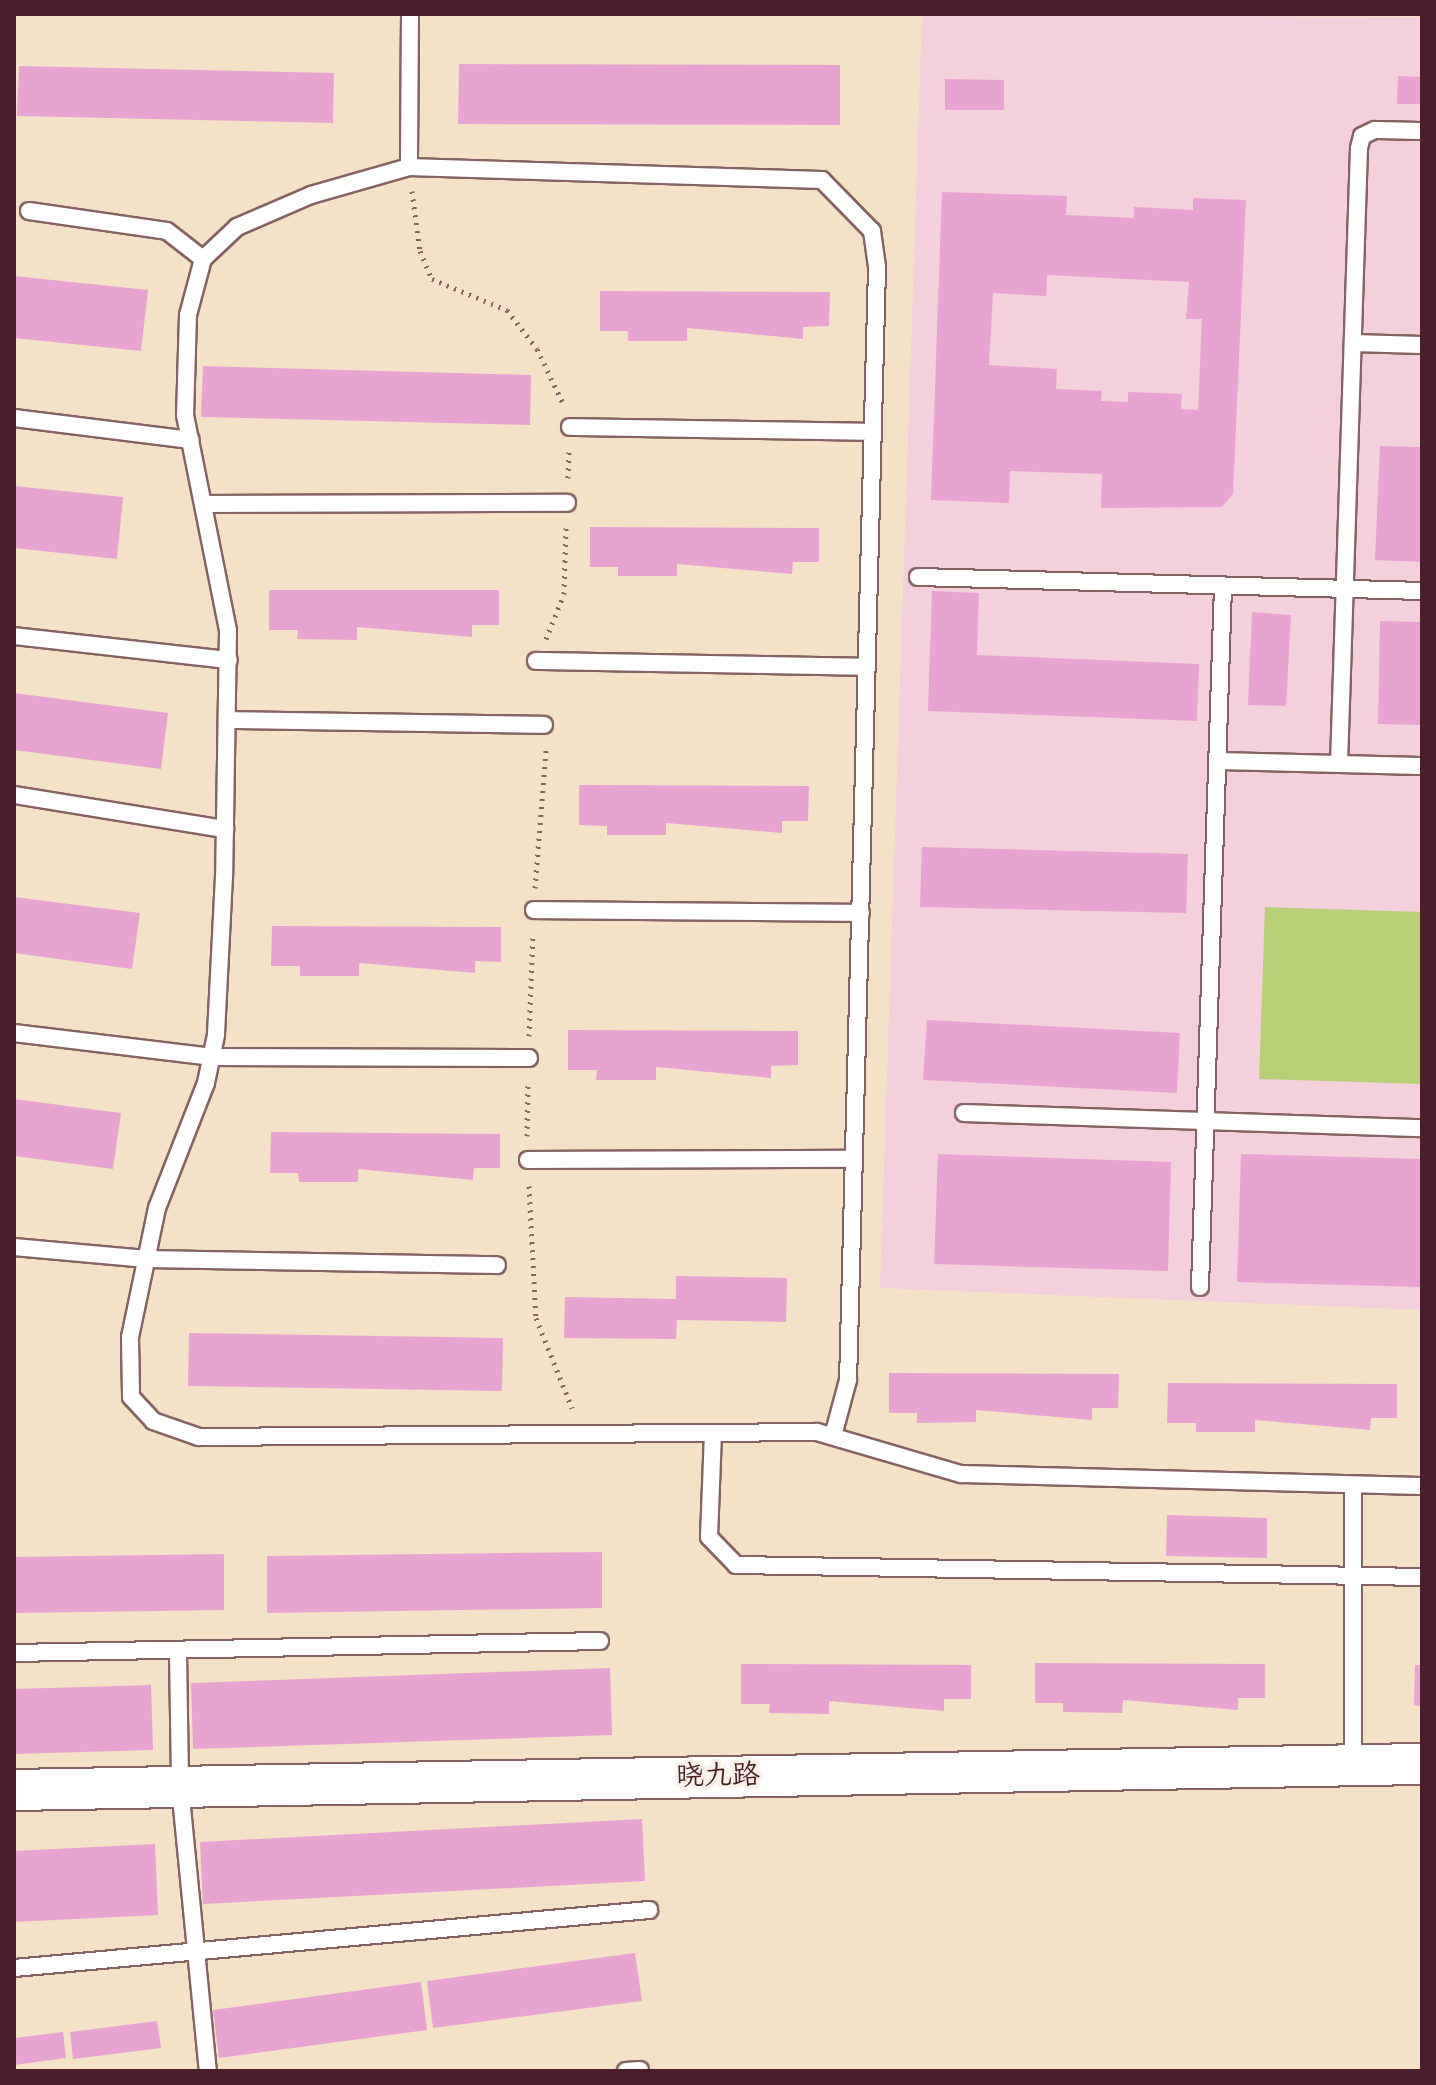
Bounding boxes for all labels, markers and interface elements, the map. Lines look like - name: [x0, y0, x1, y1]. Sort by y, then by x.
- street label: 晓九路: [676, 1759, 760, 1795]

